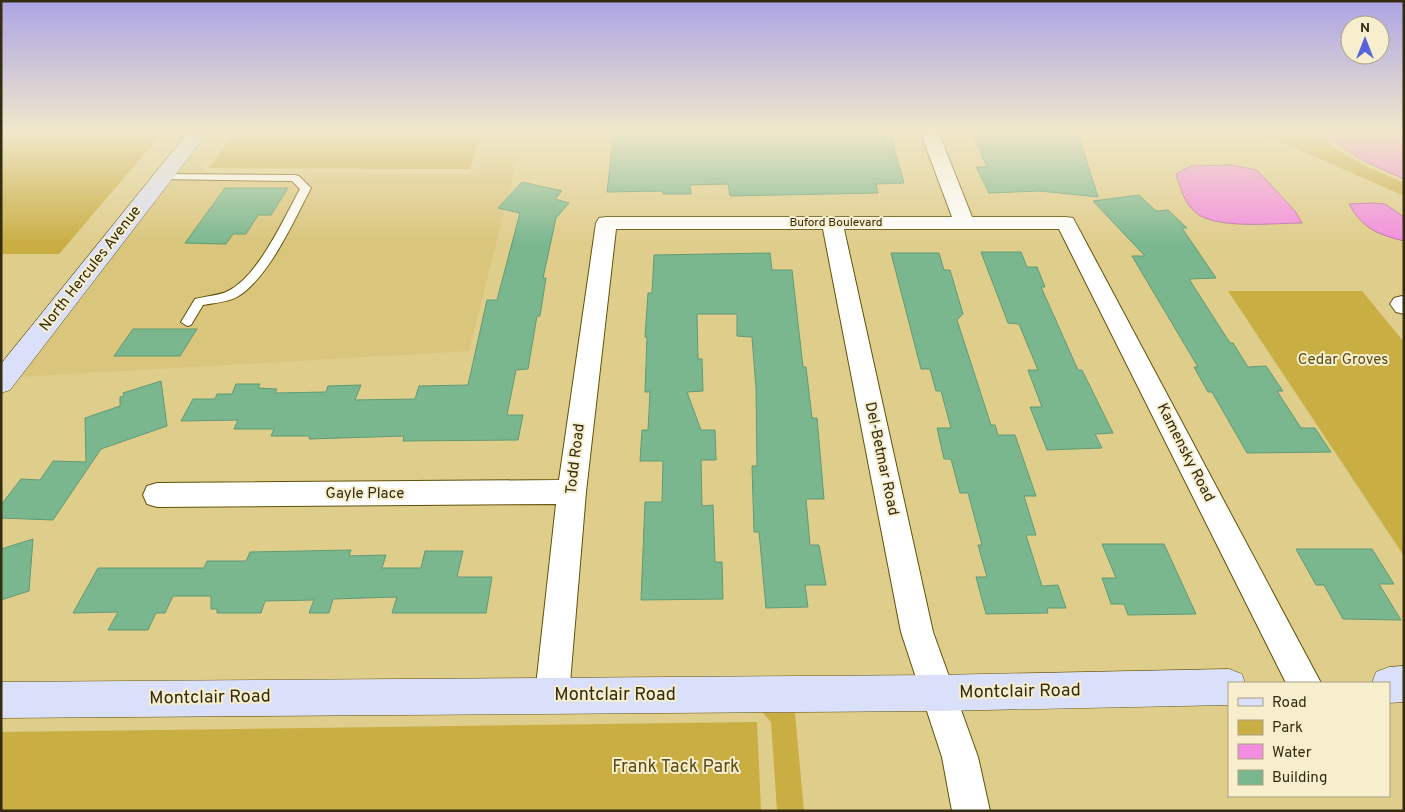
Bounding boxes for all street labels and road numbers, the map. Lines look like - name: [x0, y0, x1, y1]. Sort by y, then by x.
- street label: North Hercules Avenue: [36, 202, 146, 336]
- street label: Buford Boulevard: [789, 215, 883, 231]
- street label: Del-Betmar Road: [860, 400, 902, 518]
- street label: Kamensky Road: [1152, 400, 1218, 506]
- street label: Todd Road: [562, 423, 590, 495]
- street label: Gayle Place: [326, 485, 404, 504]
- street label: Montclair Road: [959, 679, 1081, 705]
- street label: Montclair Road: [554, 684, 676, 707]
- street label: Montclair Road: [149, 685, 271, 711]

